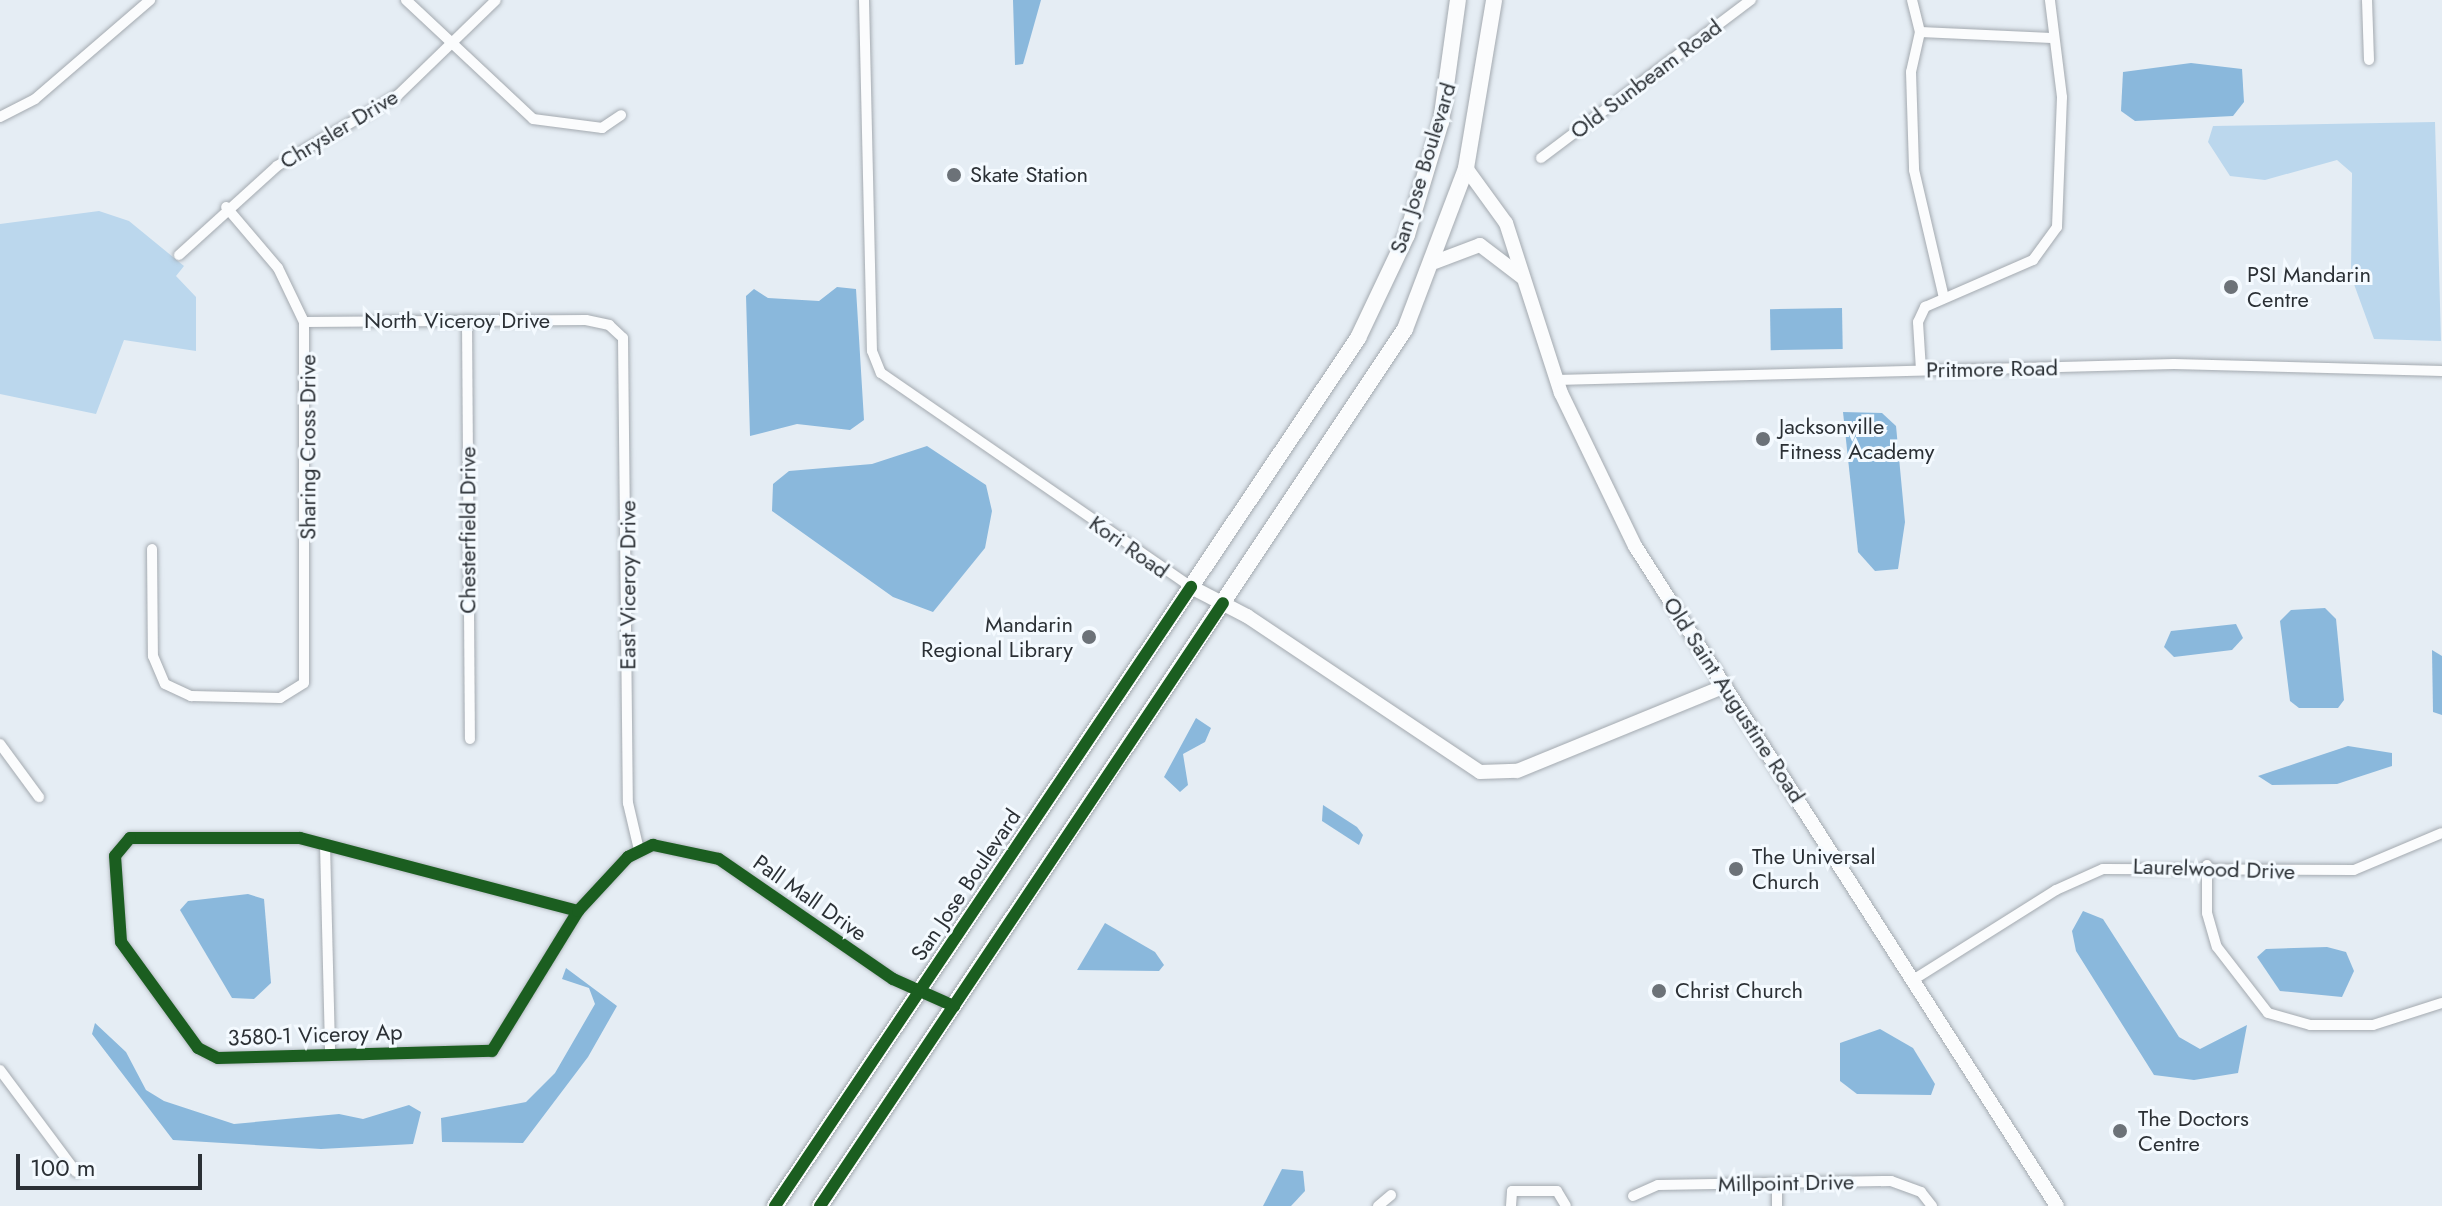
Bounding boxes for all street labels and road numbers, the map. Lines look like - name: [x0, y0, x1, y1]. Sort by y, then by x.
- street label: Old Sunbeam Road: [1565, 14, 1727, 144]
- street label: San Jose Boulevard: [1384, 79, 1462, 257]
- street label: Chrysler Drive: [275, 83, 403, 175]
- street label: North Viceroy Drive: [364, 308, 550, 334]
- street label: Sharing Cross Drive: [295, 354, 321, 540]
- street label: Pritmore Road: [1926, 355, 2058, 383]
- street label: Chesterfield Drive: [455, 446, 481, 614]
- street label: East Viceroy Drive: [615, 500, 641, 670]
- street label: Kori Road: [1084, 510, 1174, 584]
- street label: Old Saint Augustine Road: [1658, 592, 1810, 808]
- street label: San Jose Boulevard: [906, 804, 1026, 966]
- street label: Pall Mall Drive: [748, 849, 872, 947]
- street label: Laurelwood Drive: [2132, 853, 2296, 885]
- street label: 3580-1 Viceroy Ap: [227, 1019, 403, 1051]
- street label: Millpoint Drive: [1718, 1169, 1854, 1197]

